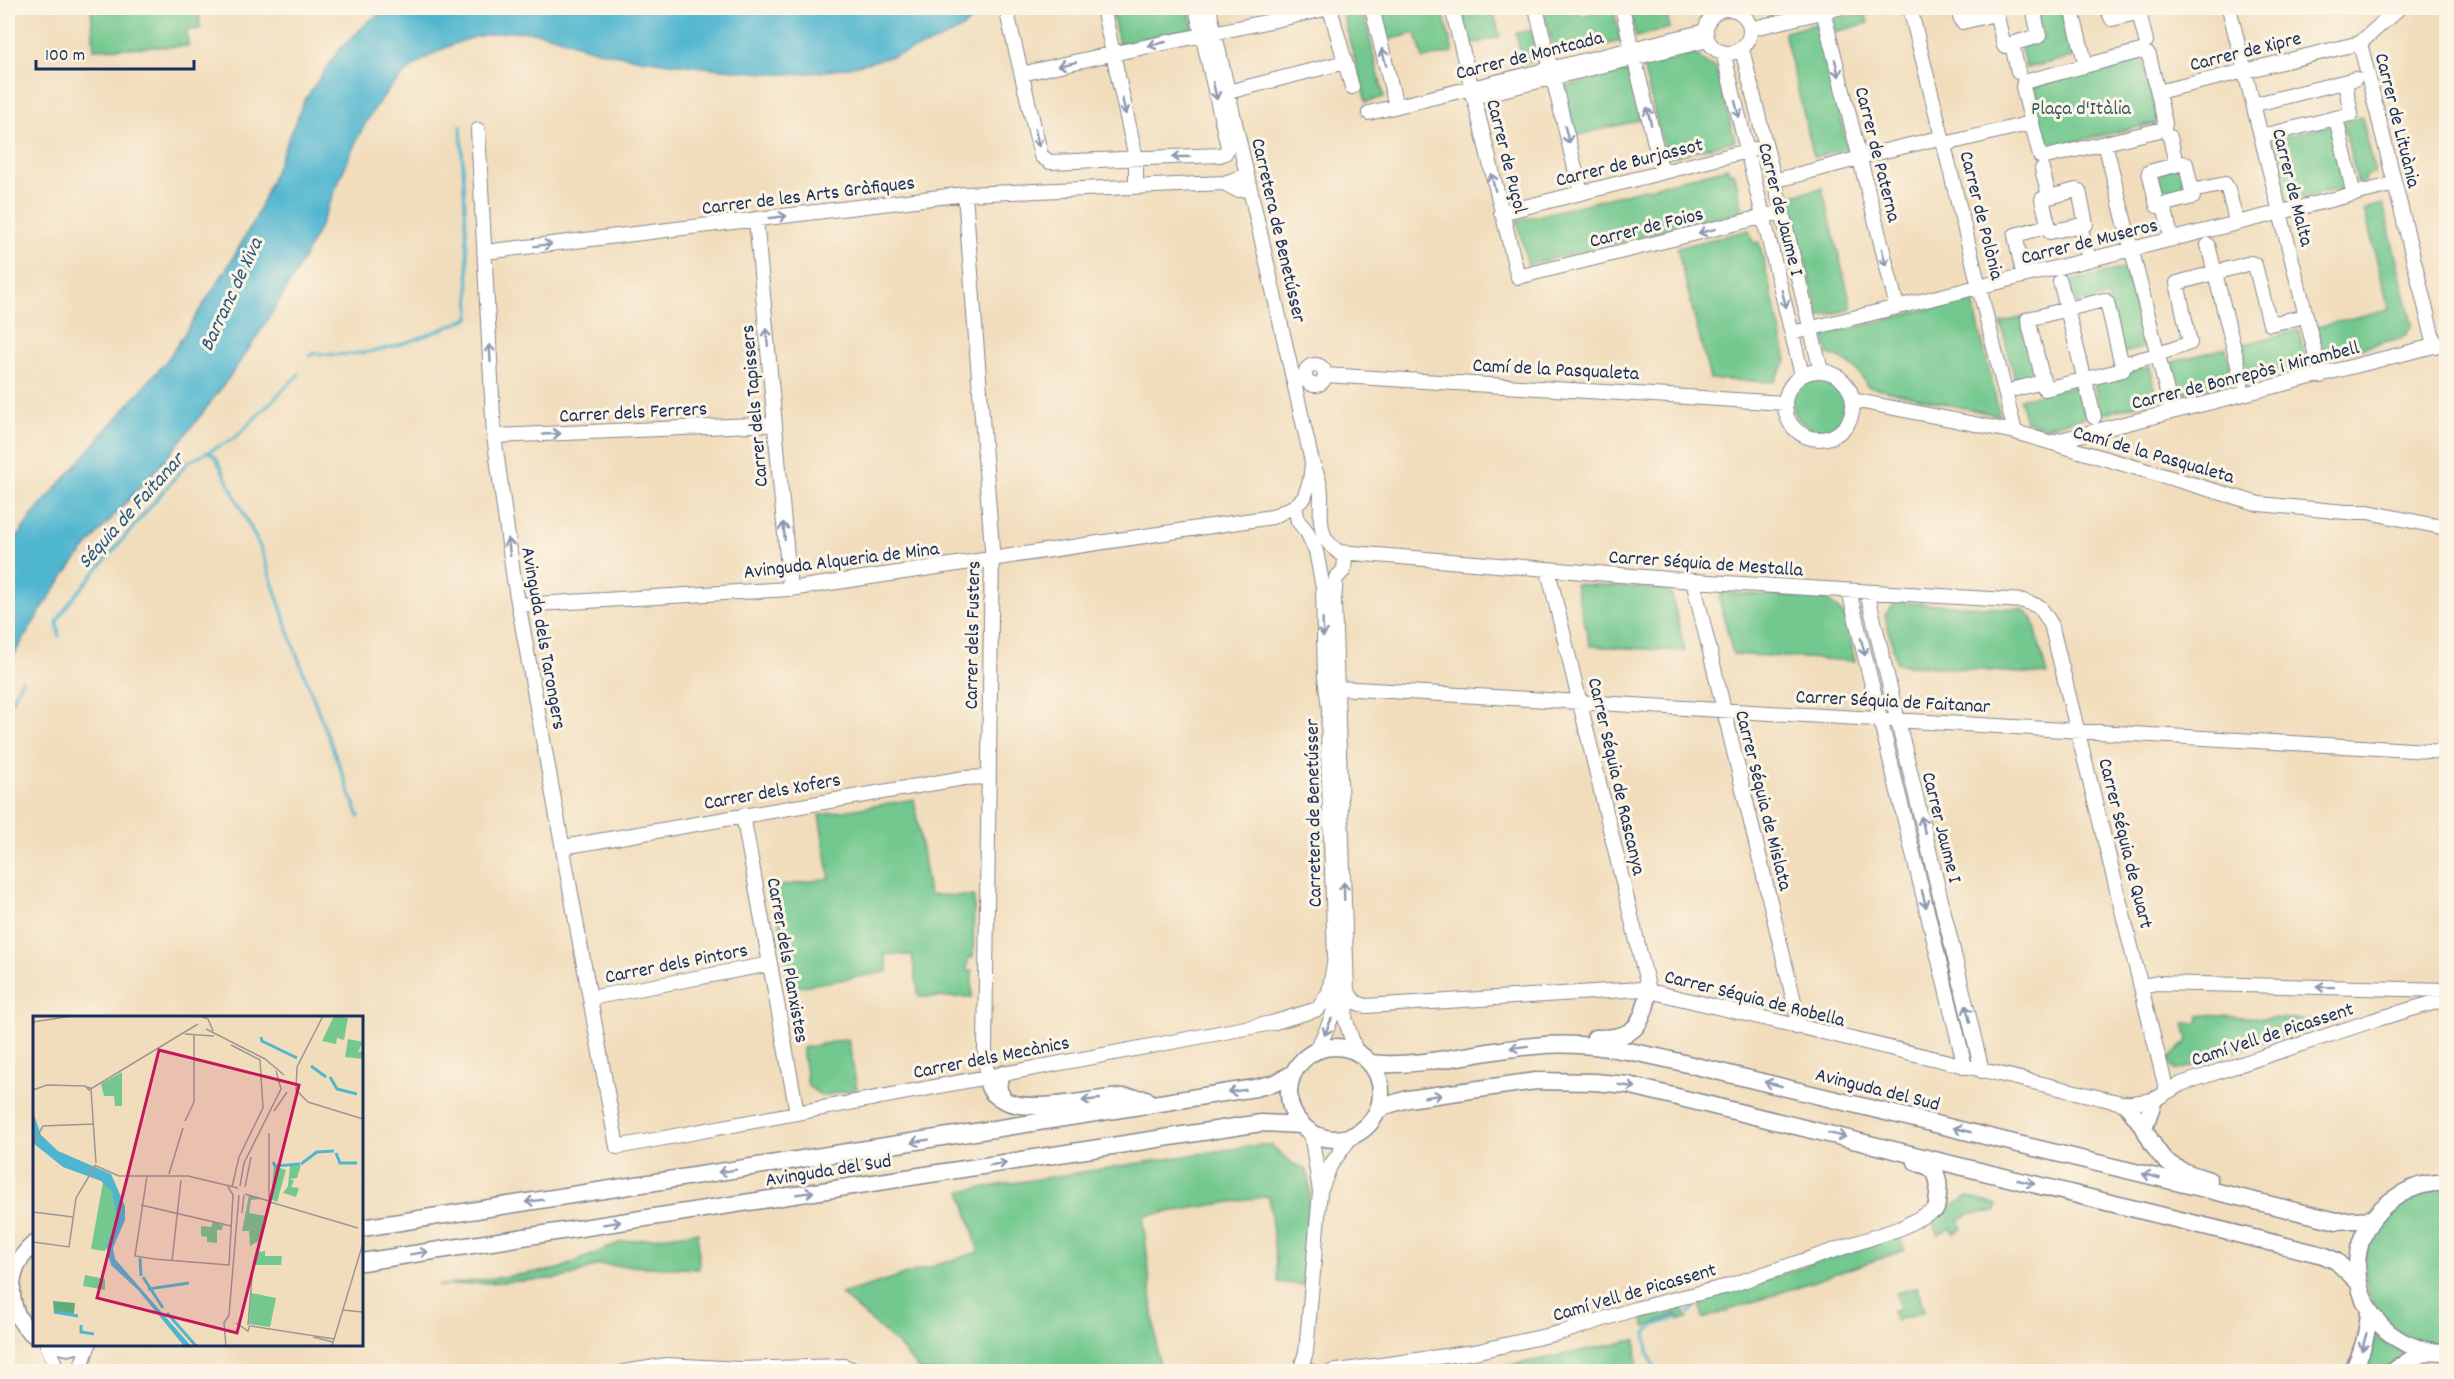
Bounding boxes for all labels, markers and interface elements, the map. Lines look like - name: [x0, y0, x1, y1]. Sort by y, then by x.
- street label: Carrer de Montcada: [1453, 25, 1607, 89]
- street label: Carrer de Xipre: [2187, 26, 2305, 80]
- scale bar: [36, 33, 194, 71]
- one-way arrow: [1148, 38, 1167, 50]
- text: 100 m: [45, 44, 85, 69]
- one-way arrow: [1378, 48, 1390, 67]
- street label: Carrer de Lituània: [2366, 51, 2426, 192]
- one-way arrow: [1058, 58, 1077, 70]
- one-way arrow: [1832, 58, 1844, 77]
- one-way arrow: [1210, 81, 1221, 100]
- street label: Carrer de Paterna: [1846, 84, 1907, 226]
- one-way arrow: [1119, 96, 1131, 115]
- park label: Plaça d'Itàlia: [2031, 96, 2132, 124]
- street label: Carrer de Puçol: [1477, 97, 1533, 217]
- one-way arrow: [1731, 99, 1743, 118]
- one-way arrow: [1642, 106, 1654, 125]
- one-way arrow: [1561, 125, 1573, 144]
- street label: Carrer de Malta: [2263, 126, 2319, 250]
- one-way arrow: [1032, 128, 1043, 147]
- street label: Carrer de Burjassot: [1553, 132, 1706, 196]
- street label: Carretera de Benetússer: [1242, 136, 1312, 326]
- street label: Carrer de Jaume I: [1749, 140, 1809, 279]
- street label: Carrer de Polònia: [1951, 148, 2010, 284]
- one-way arrow: [1171, 151, 1191, 162]
- street label: Carrer de les Arts Gràfiques: [700, 170, 916, 224]
- one-way arrow: [1487, 173, 1499, 192]
- street label: Carrer de Foios: [1587, 201, 1707, 257]
- one-way arrow: [767, 211, 787, 222]
- street label: Carrer de Museros: [2018, 212, 2161, 273]
- one-way arrow: [1697, 225, 1716, 237]
- water label: Barranc de Xiva: [193, 233, 273, 357]
- one-way arrow: [532, 239, 552, 250]
- one-way arrow: [1879, 248, 1891, 267]
- one-way arrow: [1778, 289, 1790, 308]
- street label: Carrer dels Tapissers: [735, 324, 777, 488]
- one-way arrow: [761, 327, 772, 347]
- street label: Carrer de Bonrepòs i Mirambell: [2129, 335, 2363, 419]
- one-way arrow: [484, 344, 495, 364]
- street label: Camí de la Pasqualeta: [1472, 353, 1640, 389]
- street label: Carrer dels Ferrers: [559, 396, 708, 432]
- street label: Camí de la Pasqualeta: [2069, 419, 2238, 493]
- one-way arrow: [542, 428, 562, 439]
- water label: Séquia de Faitanar: [72, 446, 194, 577]
- one-way arrow: [778, 522, 789, 542]
- street label: Avinguda Alqueria de Mina: [742, 536, 941, 588]
- one-way arrow: [504, 538, 515, 558]
- street label: Carrer Séquia de Mestalla: [1608, 544, 1805, 586]
- street label: Avinguda dels Tarongers: [512, 545, 572, 732]
- street label: Carrer dels Fusters: [959, 560, 989, 710]
- one-way arrow: [1318, 618, 1329, 638]
- one-way arrow: [1858, 637, 1869, 657]
- street label: Carrer Séquia de Rascanya: [1579, 675, 1652, 879]
- street label: Carrer Séquia de Faitanar: [1795, 684, 1992, 722]
- street label: Carrer Séquia de Mislata: [1726, 708, 1798, 894]
- street label: Carretera de Benetússer: [1299, 718, 1331, 907]
- street label: Carrer Séquia de Quart: [2089, 756, 2159, 932]
- street label: Carrer dels Xofers: [702, 767, 843, 819]
- street label: Carrer Jaume I: [1913, 769, 1967, 886]
- one-way arrow: [1916, 815, 1928, 834]
- street label: Carrer dels Planxistes: [758, 876, 814, 1045]
- one-way arrow: [1338, 881, 1350, 901]
- one-way arrow: [1919, 889, 1931, 908]
- street label: Carrer dels Pintors: [603, 937, 750, 993]
- street label: Carrer Séquia de Robella: [1661, 964, 1848, 1036]
- one-way arrow: [2316, 981, 2336, 993]
- street label: Camí Vell de Picassent: [2188, 996, 2358, 1075]
- one-way arrow: [1962, 1005, 1974, 1024]
- inset map: [33, 1016, 363, 1346]
- one-way arrow: [1322, 1017, 1333, 1035]
- street label: Carrer dels Mecànics: [911, 1030, 1072, 1088]
- one-way arrow: [1510, 1042, 1529, 1053]
- street label: Avinguda del Sud: [1812, 1062, 1942, 1120]
- one-way arrow: [1763, 1078, 1782, 1090]
- one-way arrow: [1616, 1080, 1636, 1091]
- one-way arrow: [1227, 1086, 1247, 1097]
- one-way arrow: [1423, 1090, 1443, 1101]
- one-way arrow: [1082, 1095, 1102, 1106]
- one-way arrow: [1953, 1124, 1972, 1136]
- one-way arrow: [1827, 1130, 1846, 1142]
- one-way arrow: [910, 1135, 930, 1146]
- street label: Avinguda del Sud: [763, 1148, 893, 1196]
- one-way arrow: [987, 1158, 1007, 1169]
- one-way arrow: [718, 1165, 737, 1176]
- one-way arrow: [2142, 1170, 2161, 1182]
- one-way arrow: [2017, 1176, 2036, 1188]
- one-way arrow: [794, 1188, 814, 1199]
- one-way arrow: [525, 1195, 545, 1206]
- one-way arrow: [602, 1217, 621, 1228]
- one-way arrow: [409, 1247, 429, 1258]
- street label: Camí Vell de Picassent: [1550, 1257, 1720, 1331]
- one-way arrow: [2358, 1332, 2369, 1351]

